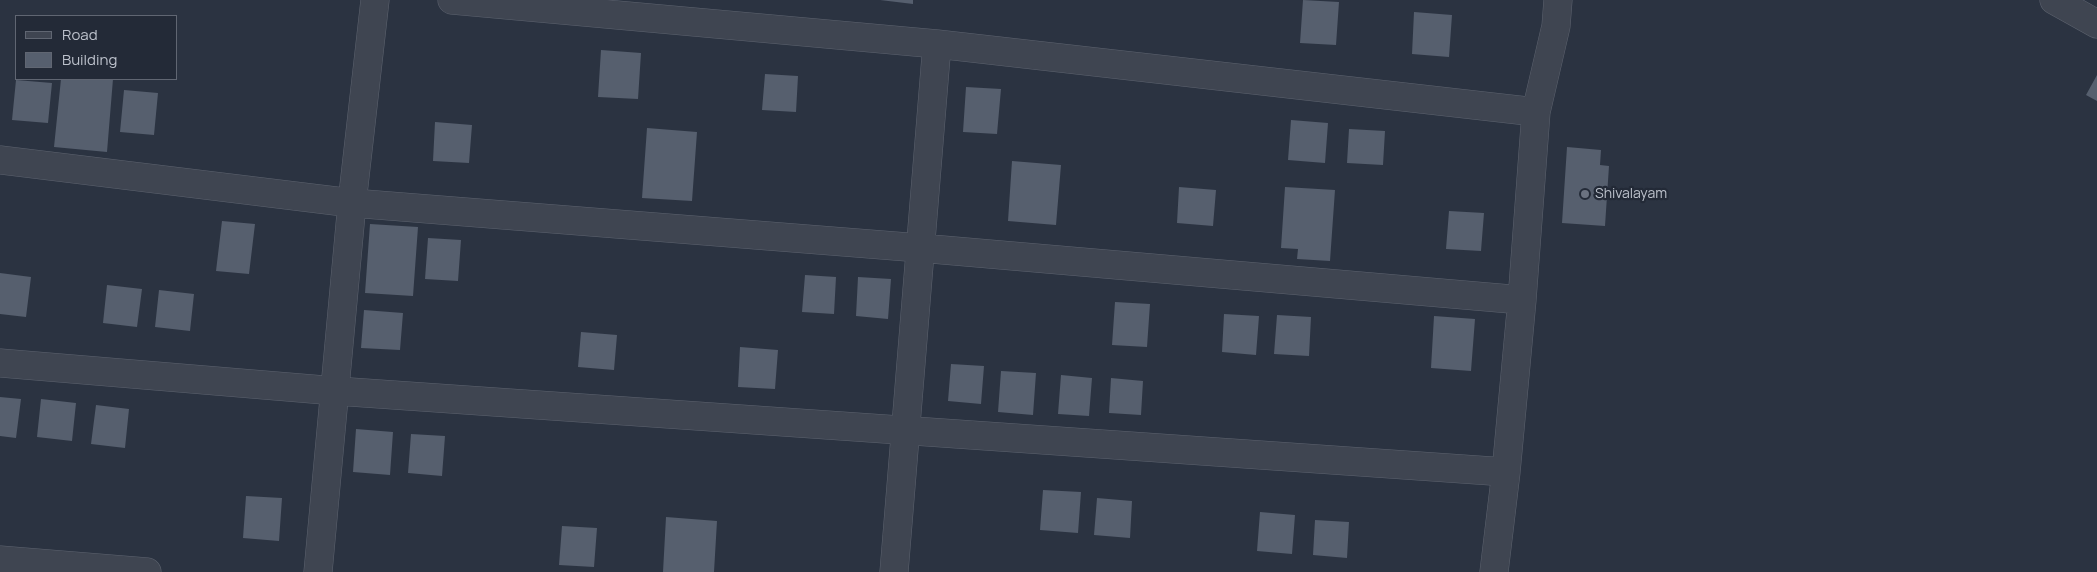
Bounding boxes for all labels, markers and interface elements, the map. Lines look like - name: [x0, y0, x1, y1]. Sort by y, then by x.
- legend: [15, 15, 178, 80]
- text: Road: [62, 24, 98, 45]
- text: Building: [62, 49, 117, 70]
- place label: Shivalayam: [1595, 186, 1667, 202]
- marker: Shivalayam: [1579, 188, 1591, 200]

